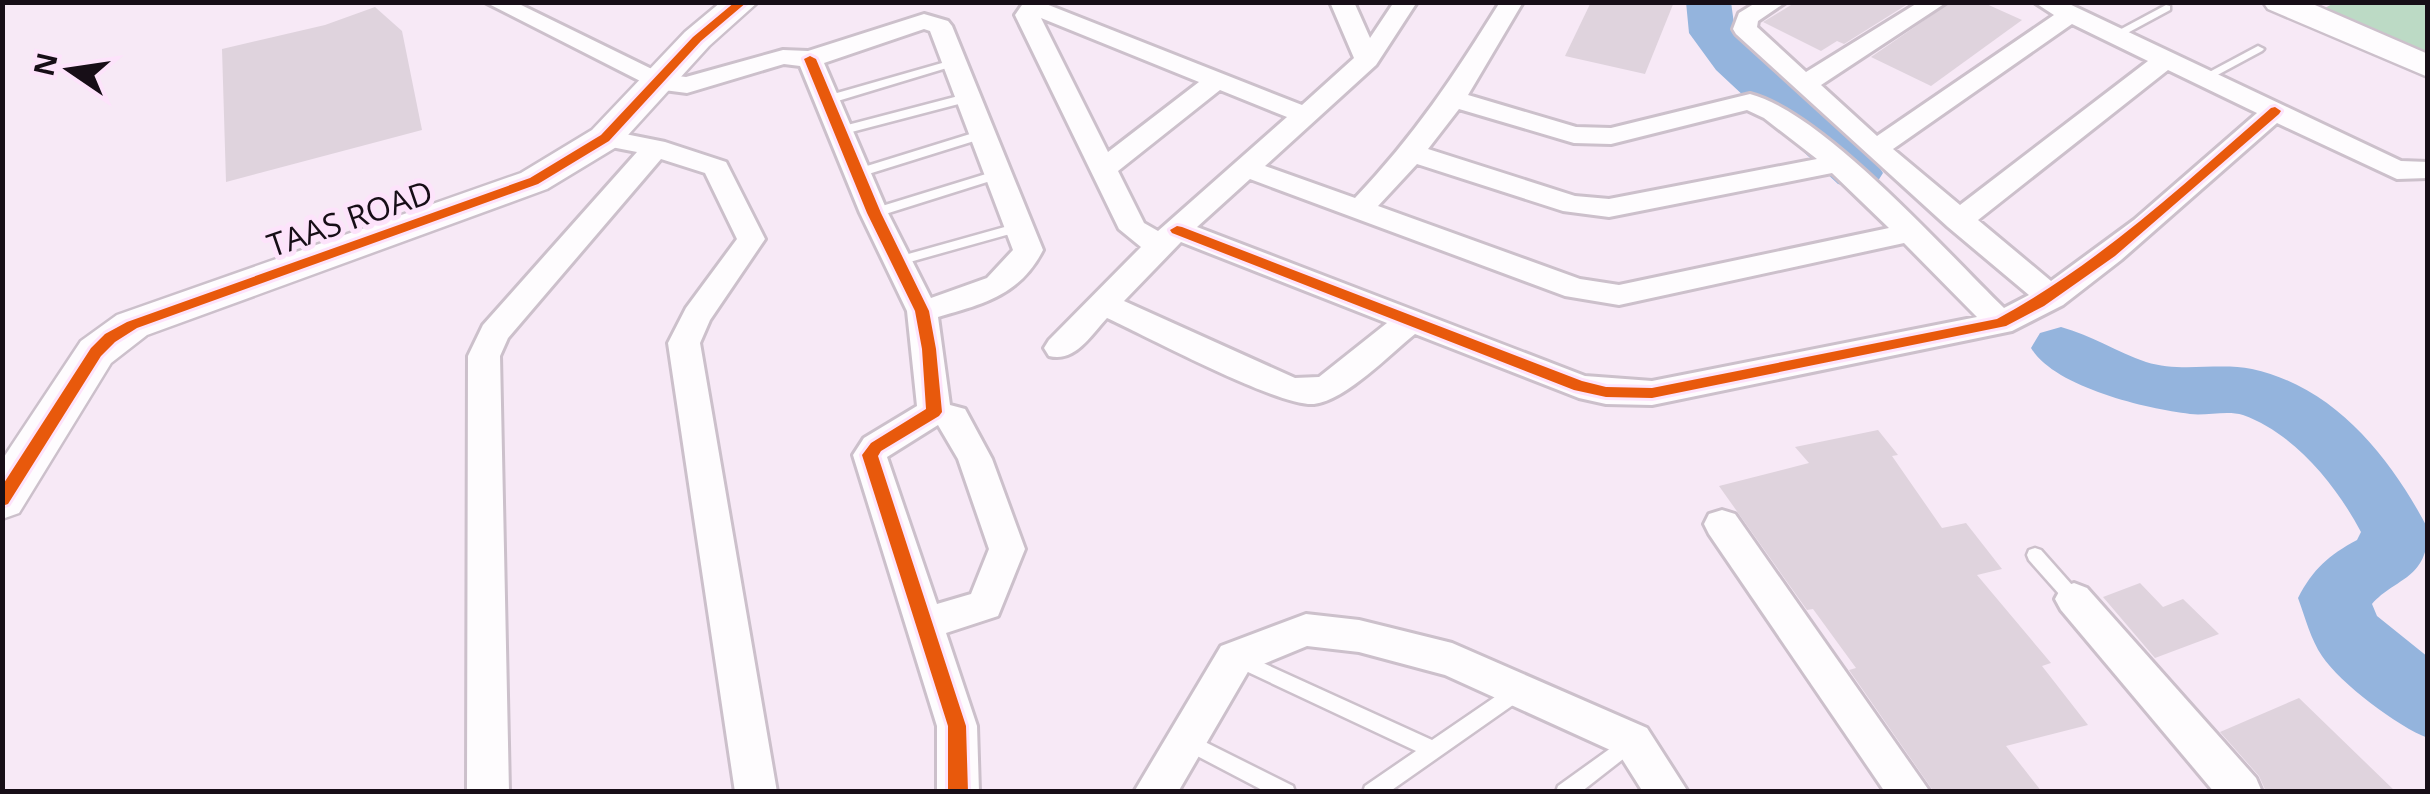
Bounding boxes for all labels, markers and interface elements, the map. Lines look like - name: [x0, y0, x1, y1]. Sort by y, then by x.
- north arrow: [20, 20, 120, 120]
- text: N: [24, 49, 66, 80]
- street label: TAAS ROAD: [261, 169, 438, 266]

